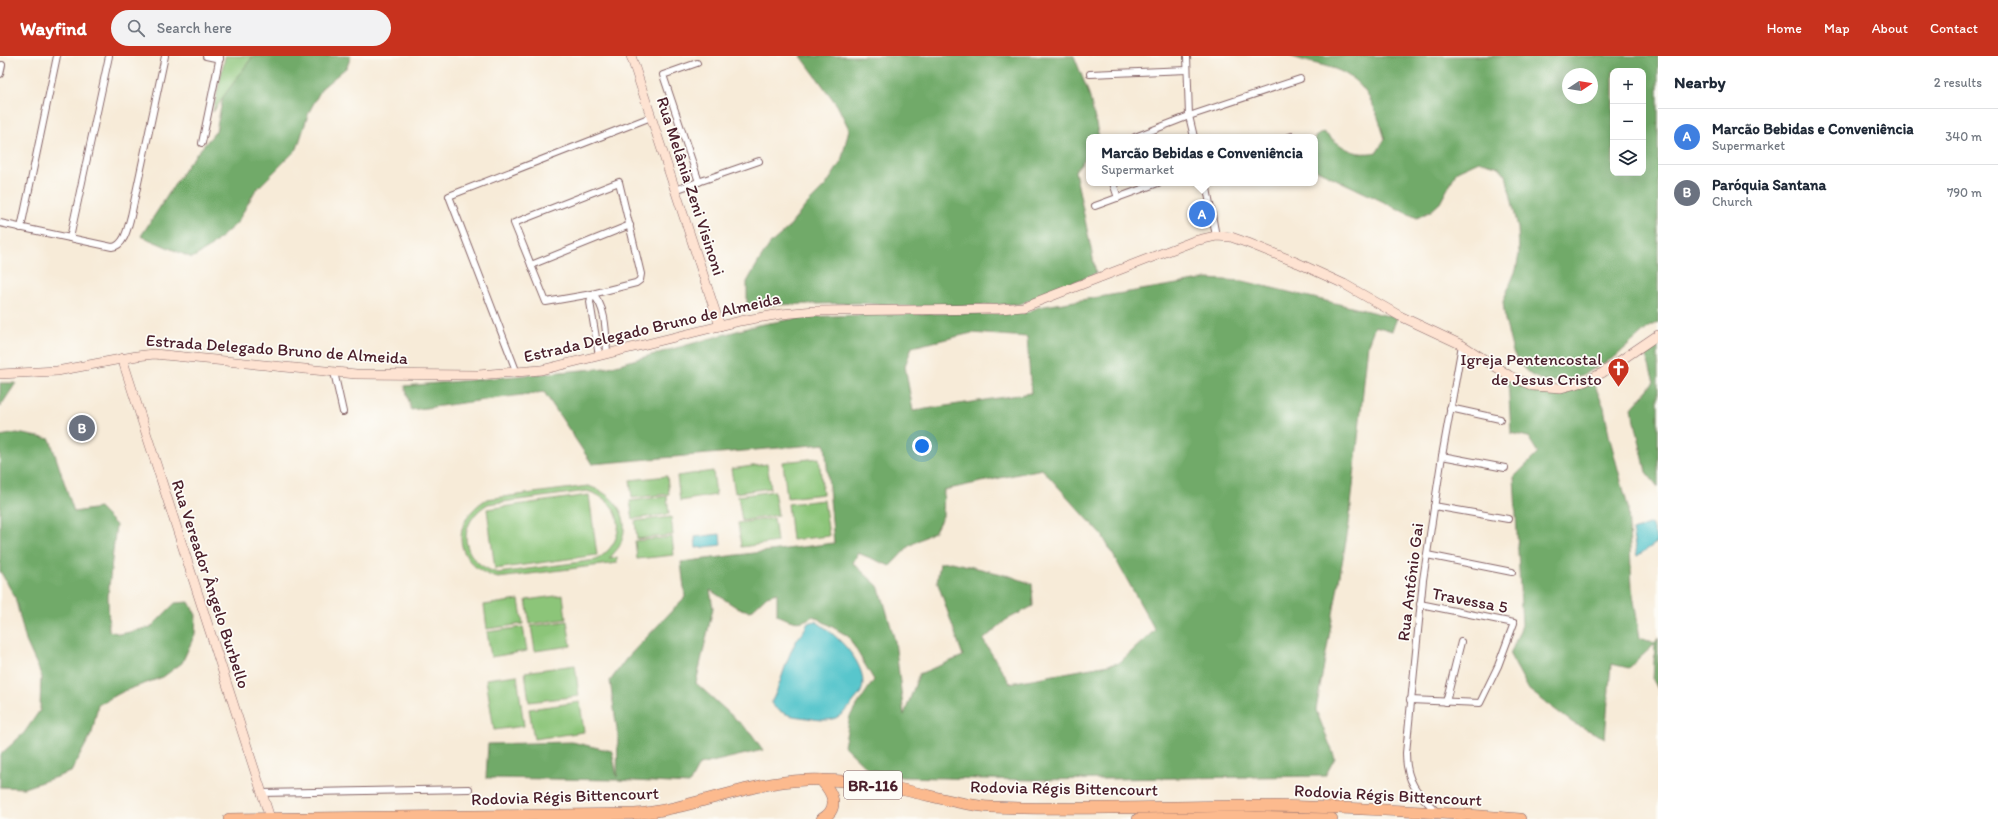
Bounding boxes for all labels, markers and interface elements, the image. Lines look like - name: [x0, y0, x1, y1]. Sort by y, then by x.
- search box: [111, 10, 391, 46]
- text: Wayfind: [20, 17, 87, 40]
- icon: search: [125, 17, 147, 39]
- text: Search here: [157, 19, 232, 37]
- text: Home: [1767, 20, 1802, 37]
- text: Map: [1824, 20, 1850, 37]
- text: About: [1872, 20, 1908, 37]
- text: Contact: [1930, 20, 1978, 37]
- north arrow: [1562, 68, 1598, 104]
- map controls: [1610, 68, 1646, 176]
- button: +: [1610, 68, 1646, 104]
- text: Nearby: [1674, 72, 1726, 92]
- text: 2 results: [1934, 75, 1982, 90]
- street label: Rua Melânia Zeni Visinoni: [653, 94, 729, 278]
- button: −: [1610, 104, 1646, 140]
- text: Marcão Bebidas e Conveniência: [1712, 120, 1914, 138]
- text: A: [1683, 129, 1691, 144]
- text: 340 m: [1945, 129, 1982, 144]
- popup: [1086, 134, 1318, 186]
- text: Supermarket: [1712, 138, 1785, 153]
- button: layers: [1610, 140, 1646, 176]
- text: Marcão Bebidas e Conveniência: [1101, 144, 1303, 162]
- text: Supermarket: [1101, 162, 1174, 177]
- text: Paróquia Santana: [1712, 176, 1826, 194]
- text: B: [1683, 185, 1691, 200]
- text: 790 m: [1947, 185, 1982, 200]
- text: Church: [1712, 194, 1753, 209]
- pin: A: [1189, 199, 1215, 229]
- street label: Estrada Delegado Bruno de Almeida: [522, 288, 782, 366]
- street label: Estrada Delegado Bruno de Almeida: [145, 330, 409, 368]
- place label: Igreja Pentencostal de Jesus Cristo: [1460, 349, 1602, 389]
- church icon: Igreja Pentencostal de Jesus Cristo: [1605, 356, 1631, 389]
- pin: B: [69, 413, 95, 443]
- your location: [912, 436, 932, 456]
- street label: Rua Vereador Ângelo Burbello: [168, 477, 254, 691]
- street label: Rua Antônio Gai: [1393, 522, 1427, 642]
- street label: Travessa 5: [1430, 583, 1510, 617]
- road number: BR-116: [844, 771, 902, 799]
- street label: Rodovia Régis Bittencourt: [970, 776, 1159, 800]
- street label: Rodovia Régis Bittencourt: [1294, 780, 1483, 810]
- street label: Rodovia Régis Bittencourt: [471, 783, 660, 809]

